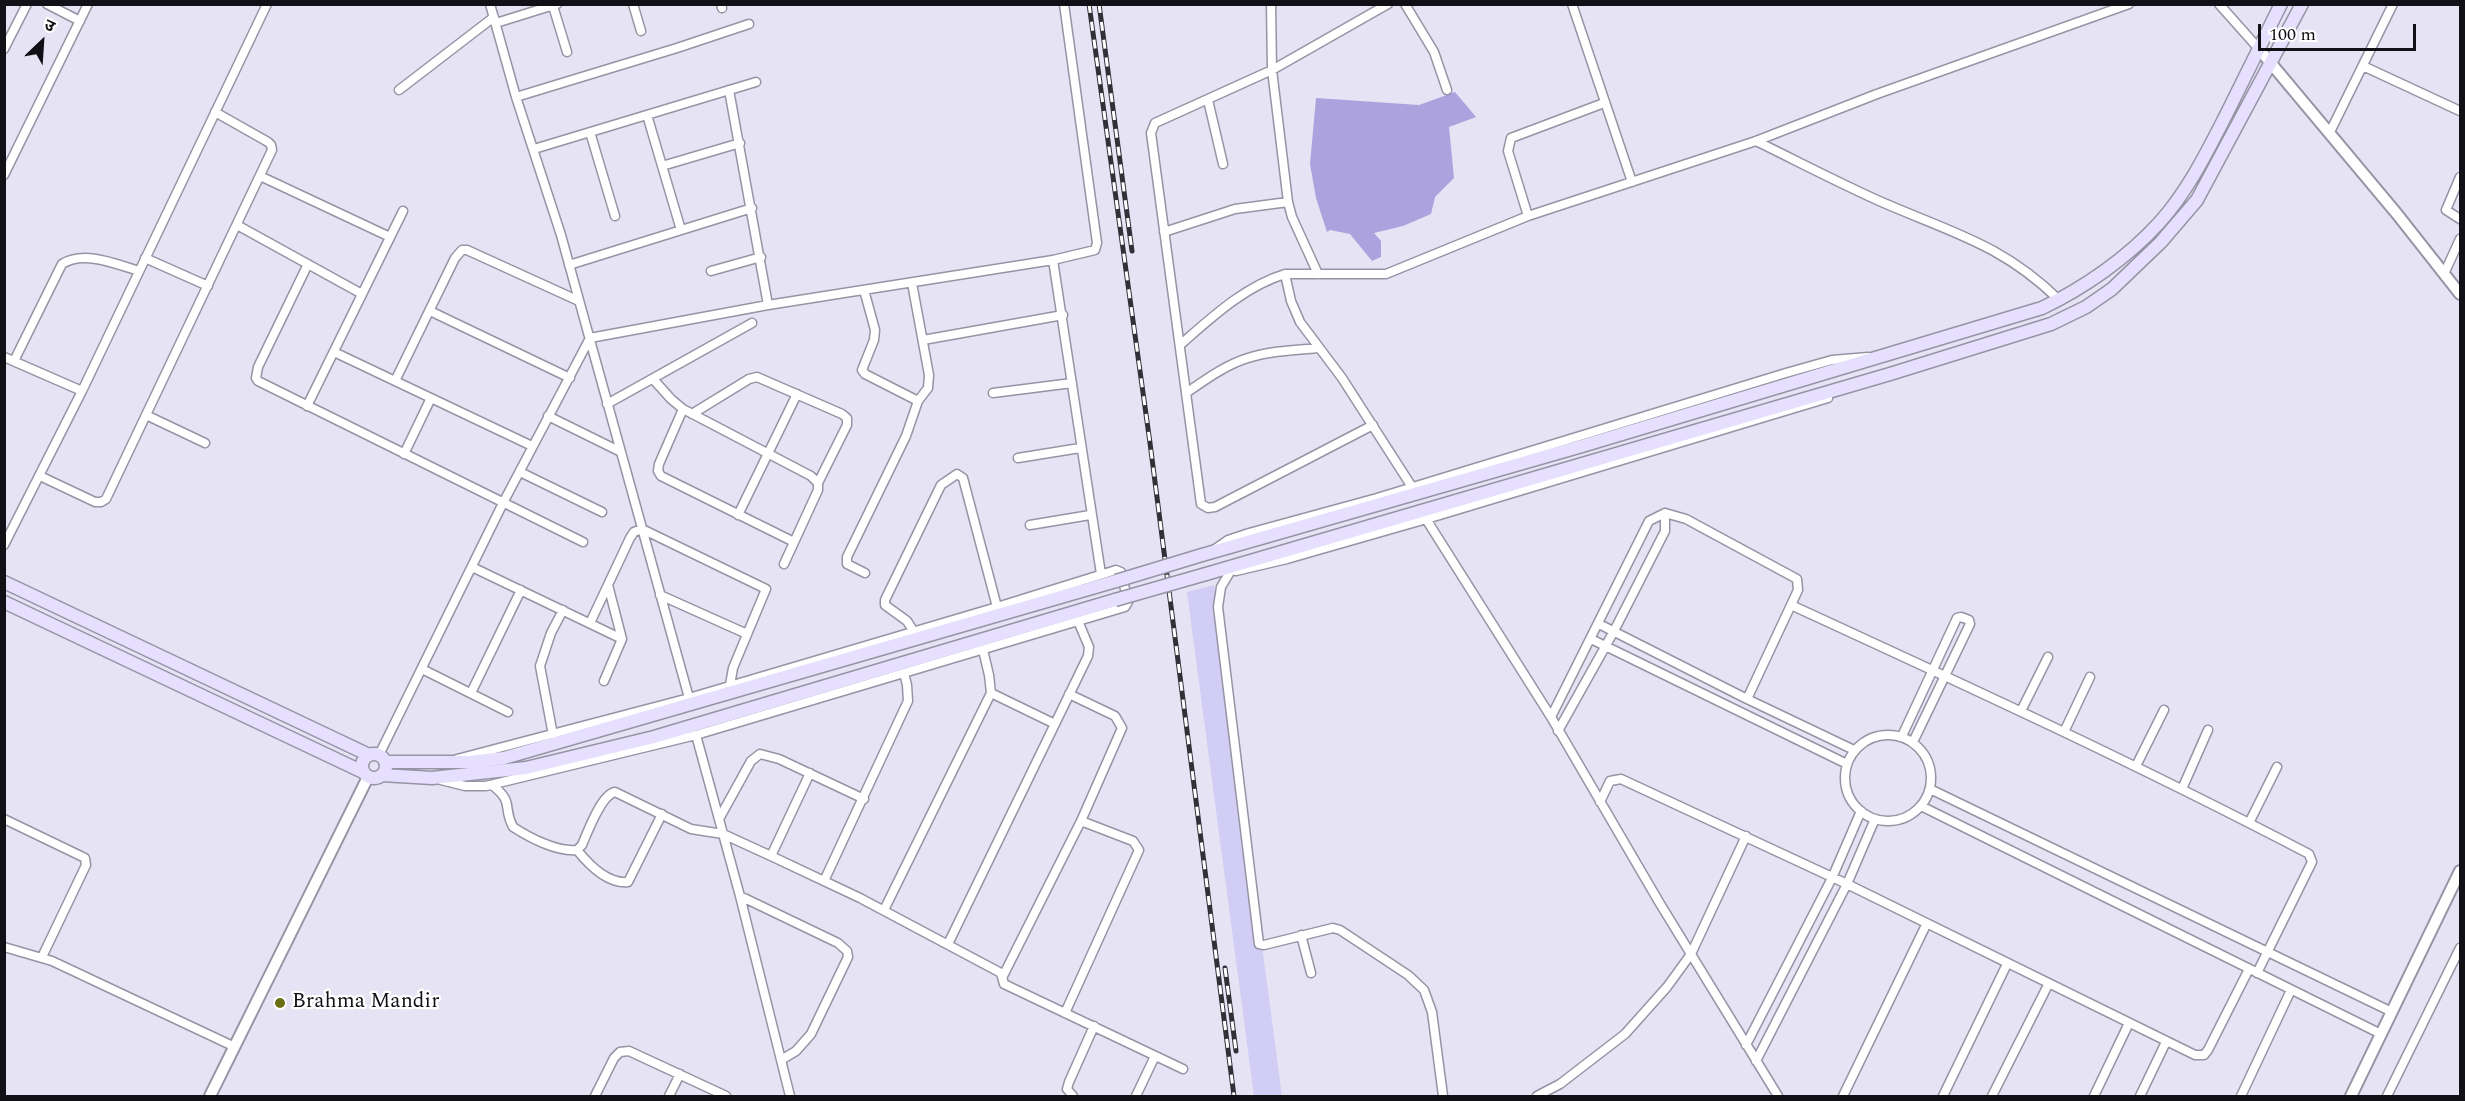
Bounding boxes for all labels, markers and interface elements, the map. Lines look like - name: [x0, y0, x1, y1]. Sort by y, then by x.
- north arrow: [12, 12, 72, 72]
- scale bar: [2261, 12, 2418, 50]
- text: उ: [40, 13, 59, 39]
- text: 100 m: [2269, 21, 2316, 48]
- place label: Brahma Mandir: [292, 990, 440, 1016]
- marker: Brahma Mandir: [273, 996, 287, 1010]

